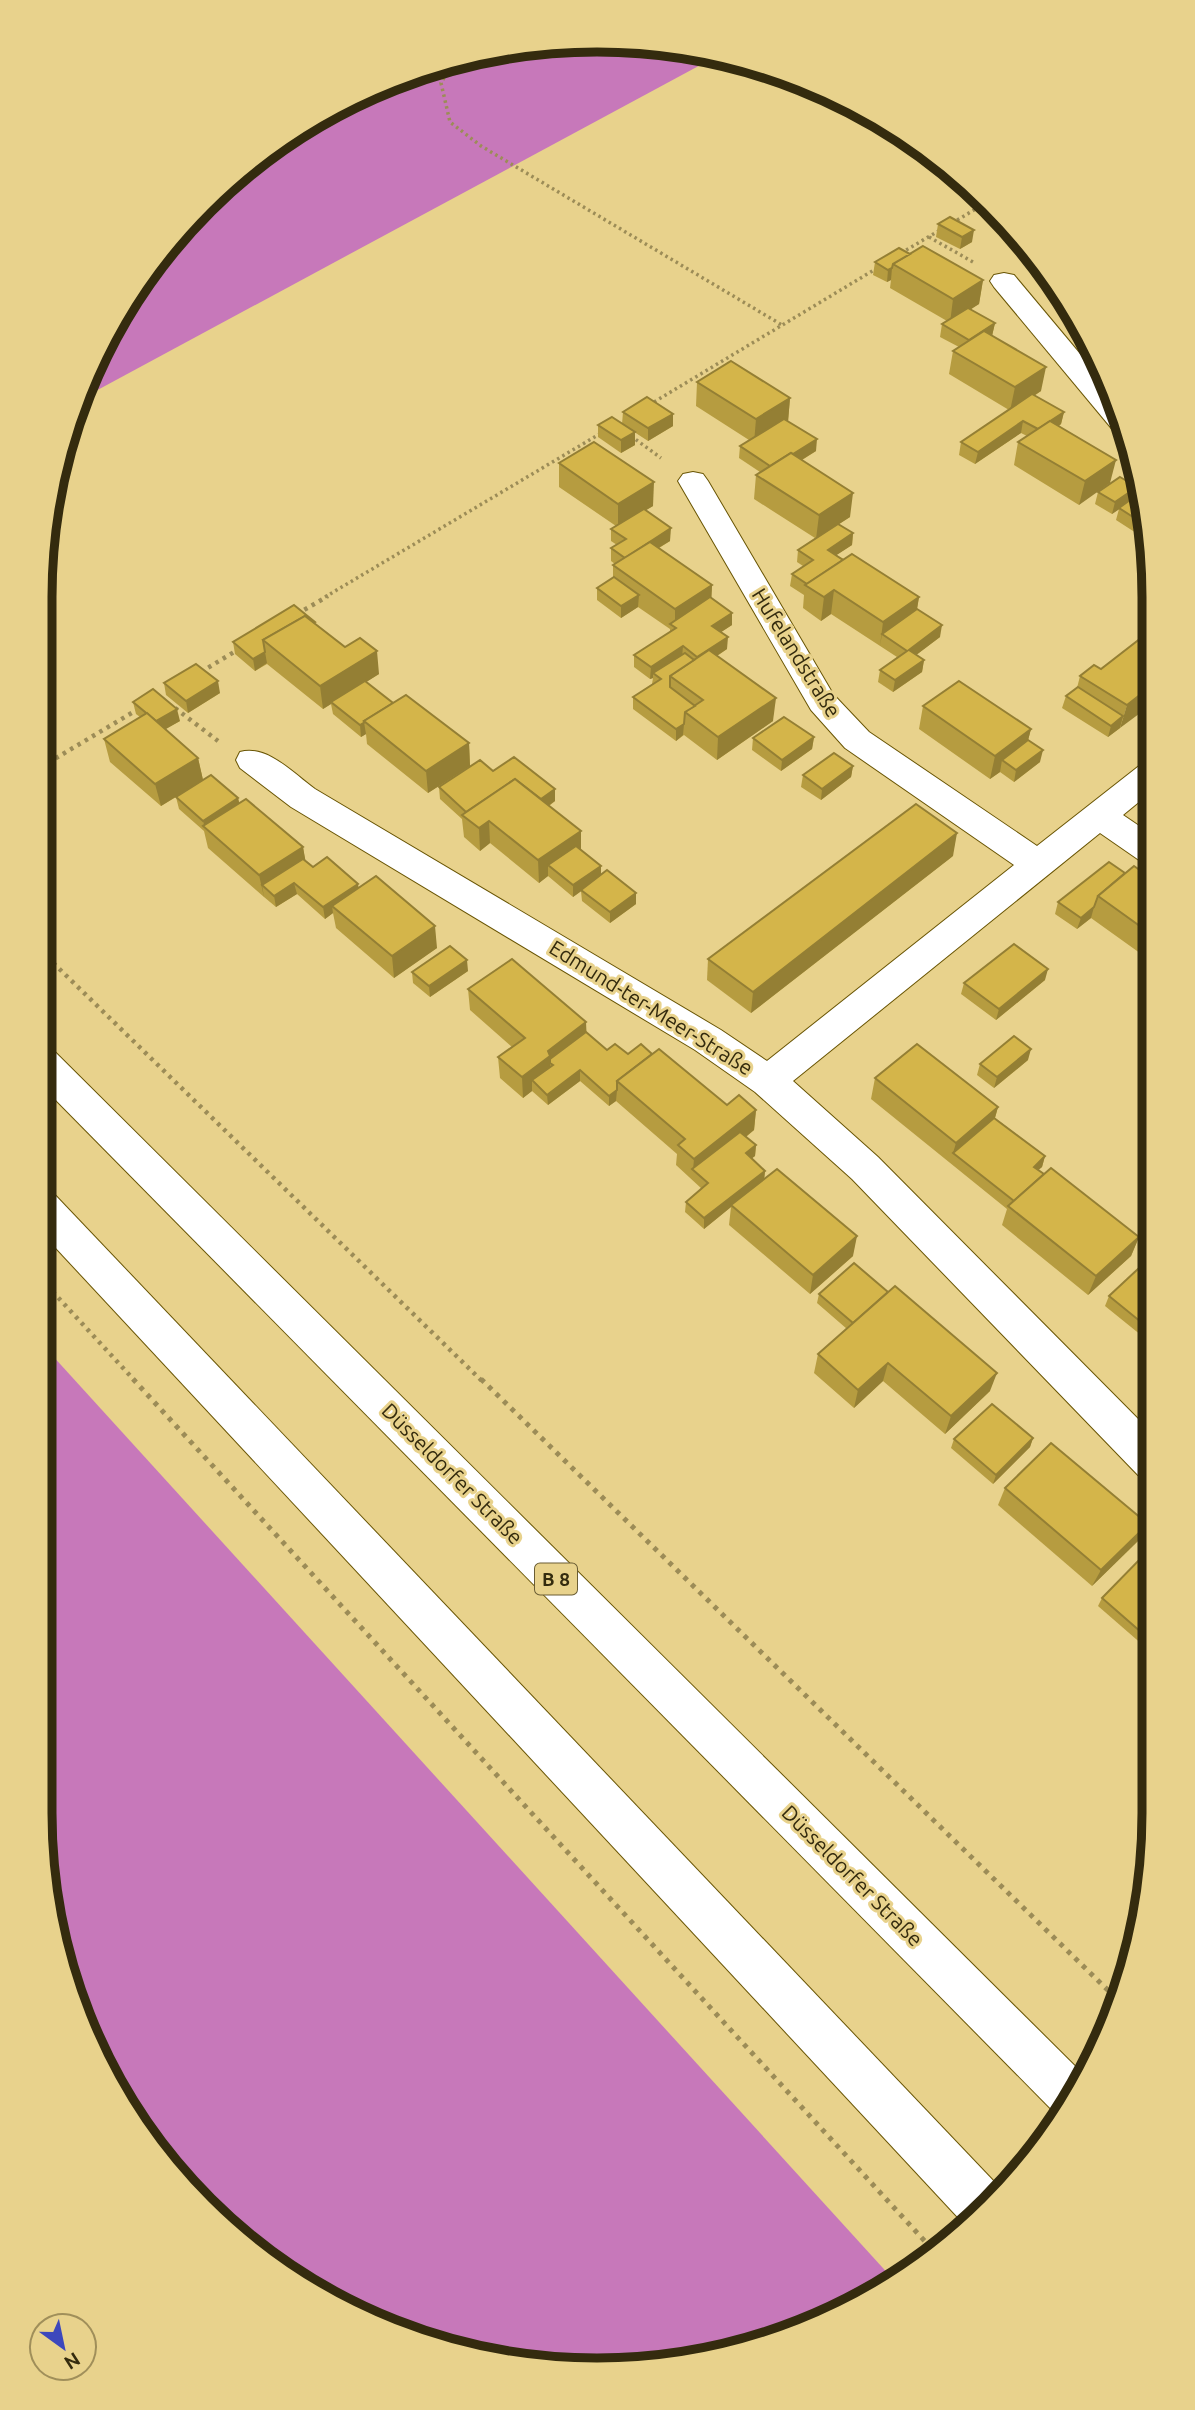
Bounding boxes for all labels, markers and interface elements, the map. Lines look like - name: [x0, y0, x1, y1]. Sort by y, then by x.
- street label: Hufelandstraße: [748, 584, 846, 721]
- street label: Edmund-ter-Meer-Straße: [545, 935, 758, 1080]
- street label: Düsseldorfer Straße: [377, 1398, 528, 1549]
- road number: B 8: [535, 1564, 577, 1595]
- street label: Düsseldorfer Straße: [777, 1800, 928, 1951]
- north arrow: [28, 2312, 98, 2382]
- text: N: [60, 2348, 84, 2374]

